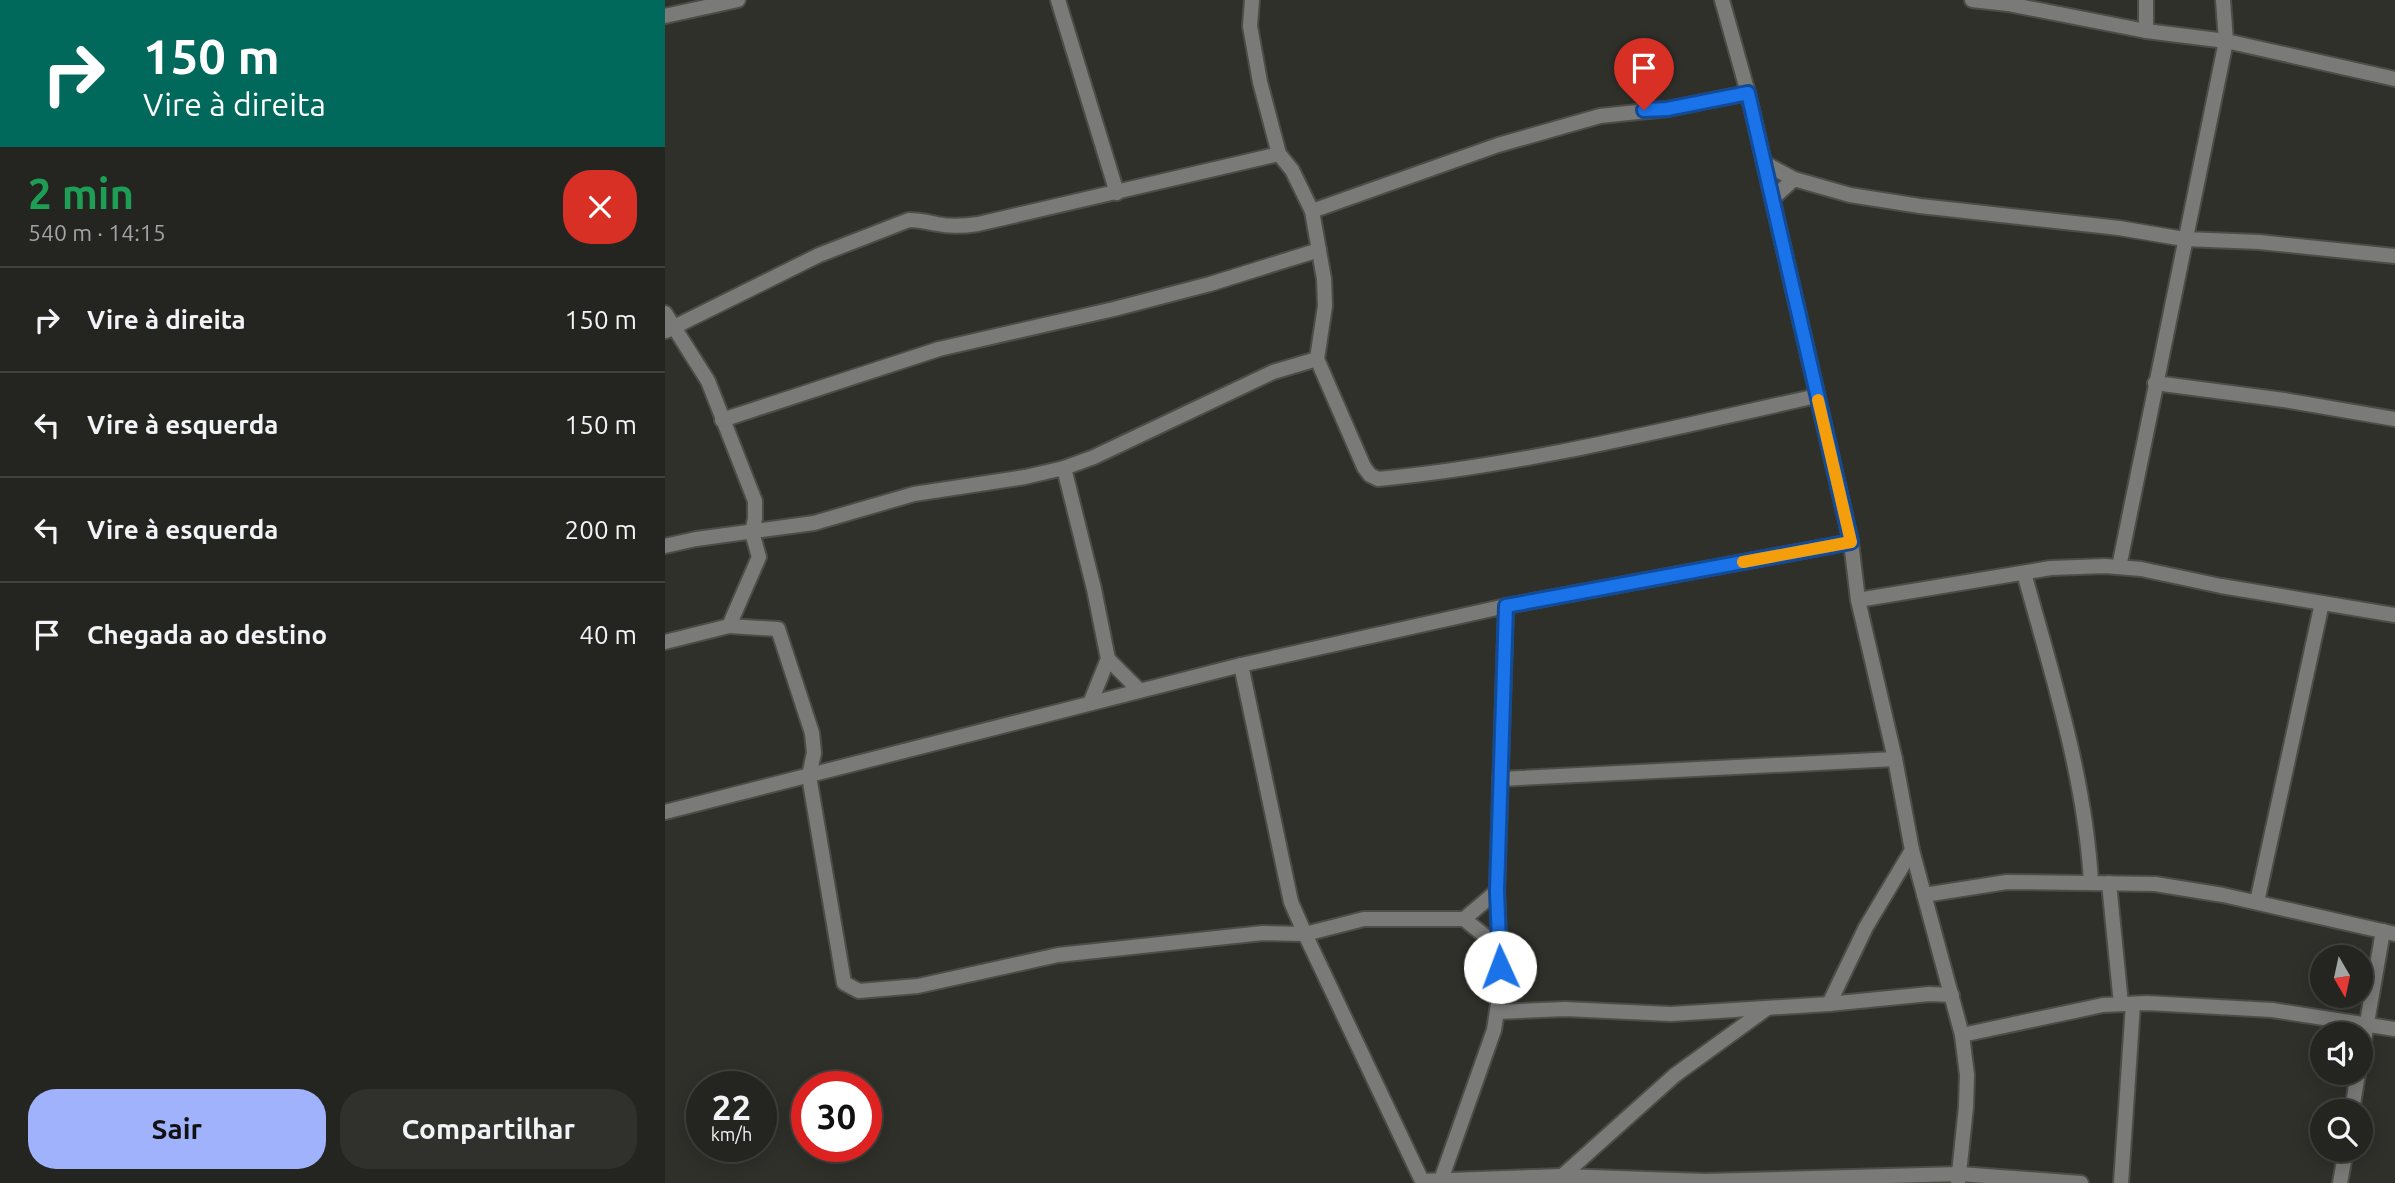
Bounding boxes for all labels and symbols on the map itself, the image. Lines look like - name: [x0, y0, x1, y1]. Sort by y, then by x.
- pin: [1614, 38, 1674, 110]
- position arrow: [1463, 930, 1537, 1004]
- north arrow: [2310, 945, 2373, 1008]
- speed limit sign: 30: [791, 1071, 882, 1162]

